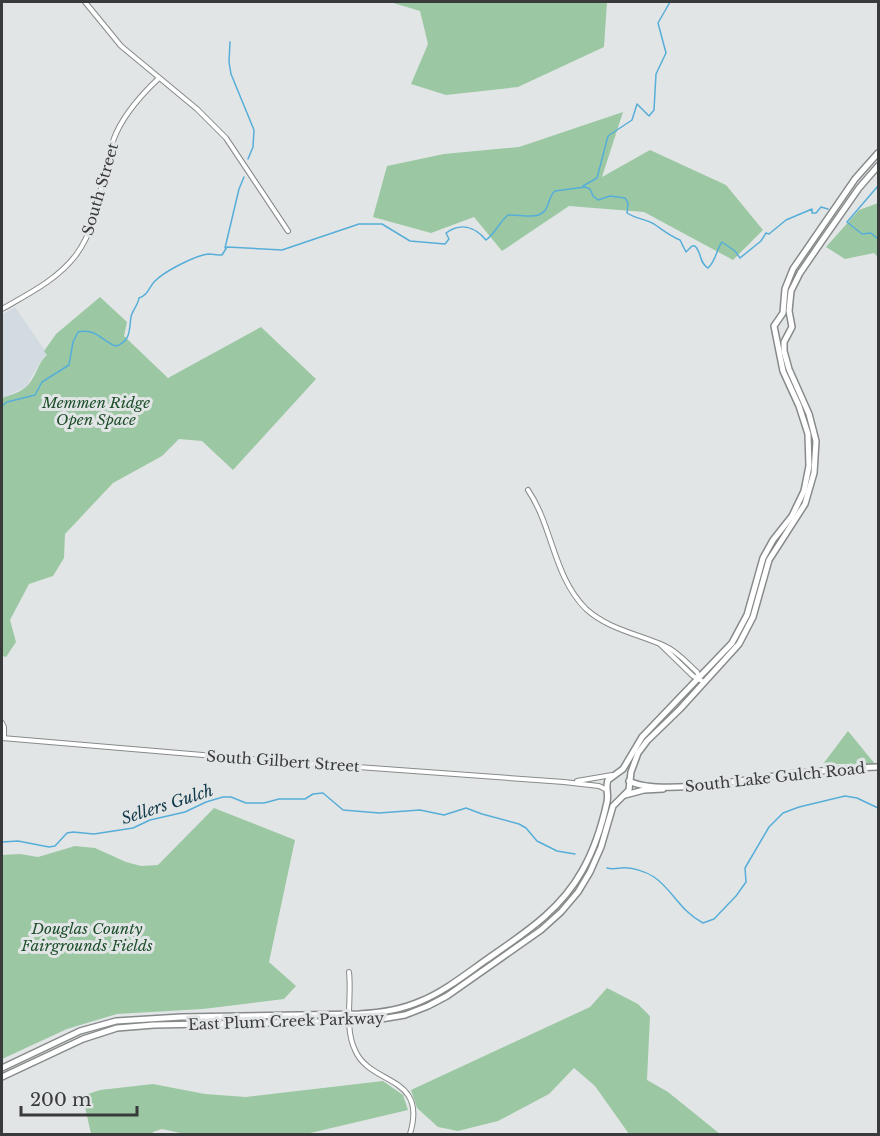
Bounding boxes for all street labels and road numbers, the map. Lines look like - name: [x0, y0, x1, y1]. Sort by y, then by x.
- street label: South Street: [78, 140, 122, 237]
- street label: South Gilbert Street: [206, 746, 361, 776]
- street label: South Lake Gulch Road: [684, 758, 866, 796]
- street label: East Plum Creek Parkway: [188, 1008, 385, 1034]

